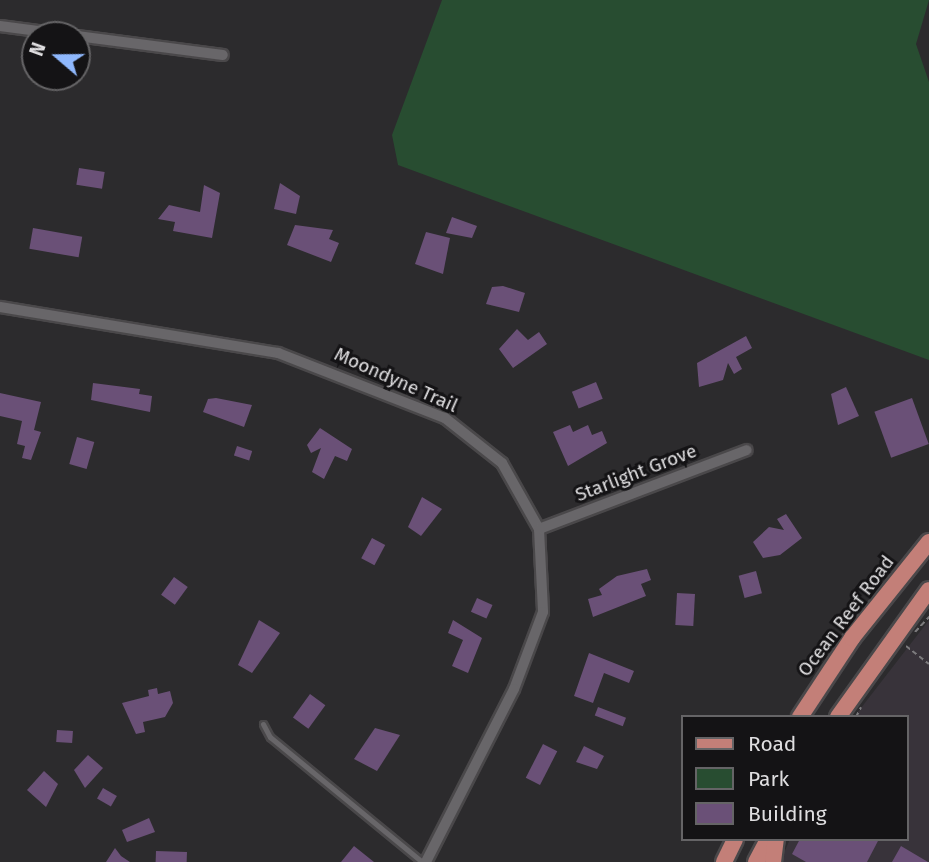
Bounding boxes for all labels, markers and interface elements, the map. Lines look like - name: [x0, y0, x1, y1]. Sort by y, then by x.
- north arrow: [21, 21, 91, 91]
- text: N: [25, 39, 51, 59]
- street label: Moondyne Trail: [331, 343, 461, 417]
- street label: Starlight Grove: [572, 439, 700, 507]
- street label: Ocean Reef Road: [793, 551, 899, 681]
- legend: [680, 715, 908, 841]
- text: Road: [748, 731, 796, 757]
- text: Park: [748, 766, 789, 792]
- text: Building: [748, 801, 827, 827]

